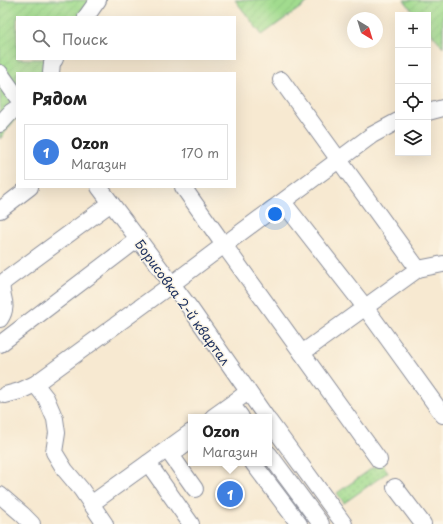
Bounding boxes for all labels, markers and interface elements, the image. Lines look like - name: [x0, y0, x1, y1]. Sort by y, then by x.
- north arrow: [347, 12, 383, 48]
- map controls: [395, 12, 431, 156]
- button: +: [395, 12, 431, 48]
- search box: [16, 16, 236, 60]
- icon: search: [30, 27, 52, 49]
- text: Поиск: [62, 27, 108, 50]
- button: −: [395, 48, 431, 84]
- button: locate: [395, 84, 431, 120]
- text: Рядом: [32, 85, 87, 111]
- button: layers: [395, 120, 431, 156]
- text: Ozon: [71, 131, 109, 154]
- text: 1: [43, 143, 49, 162]
- text: 170 m: [181, 143, 219, 162]
- text: Магазин: [71, 154, 127, 173]
- your location: [265, 204, 285, 224]
- street label: Борисовка 2-й квартал: [131, 235, 235, 369]
- popup: [188, 414, 272, 466]
- text: Ozon: [202, 419, 240, 442]
- text: Магазин: [202, 442, 258, 461]
- pin: 1: [217, 479, 243, 509]

